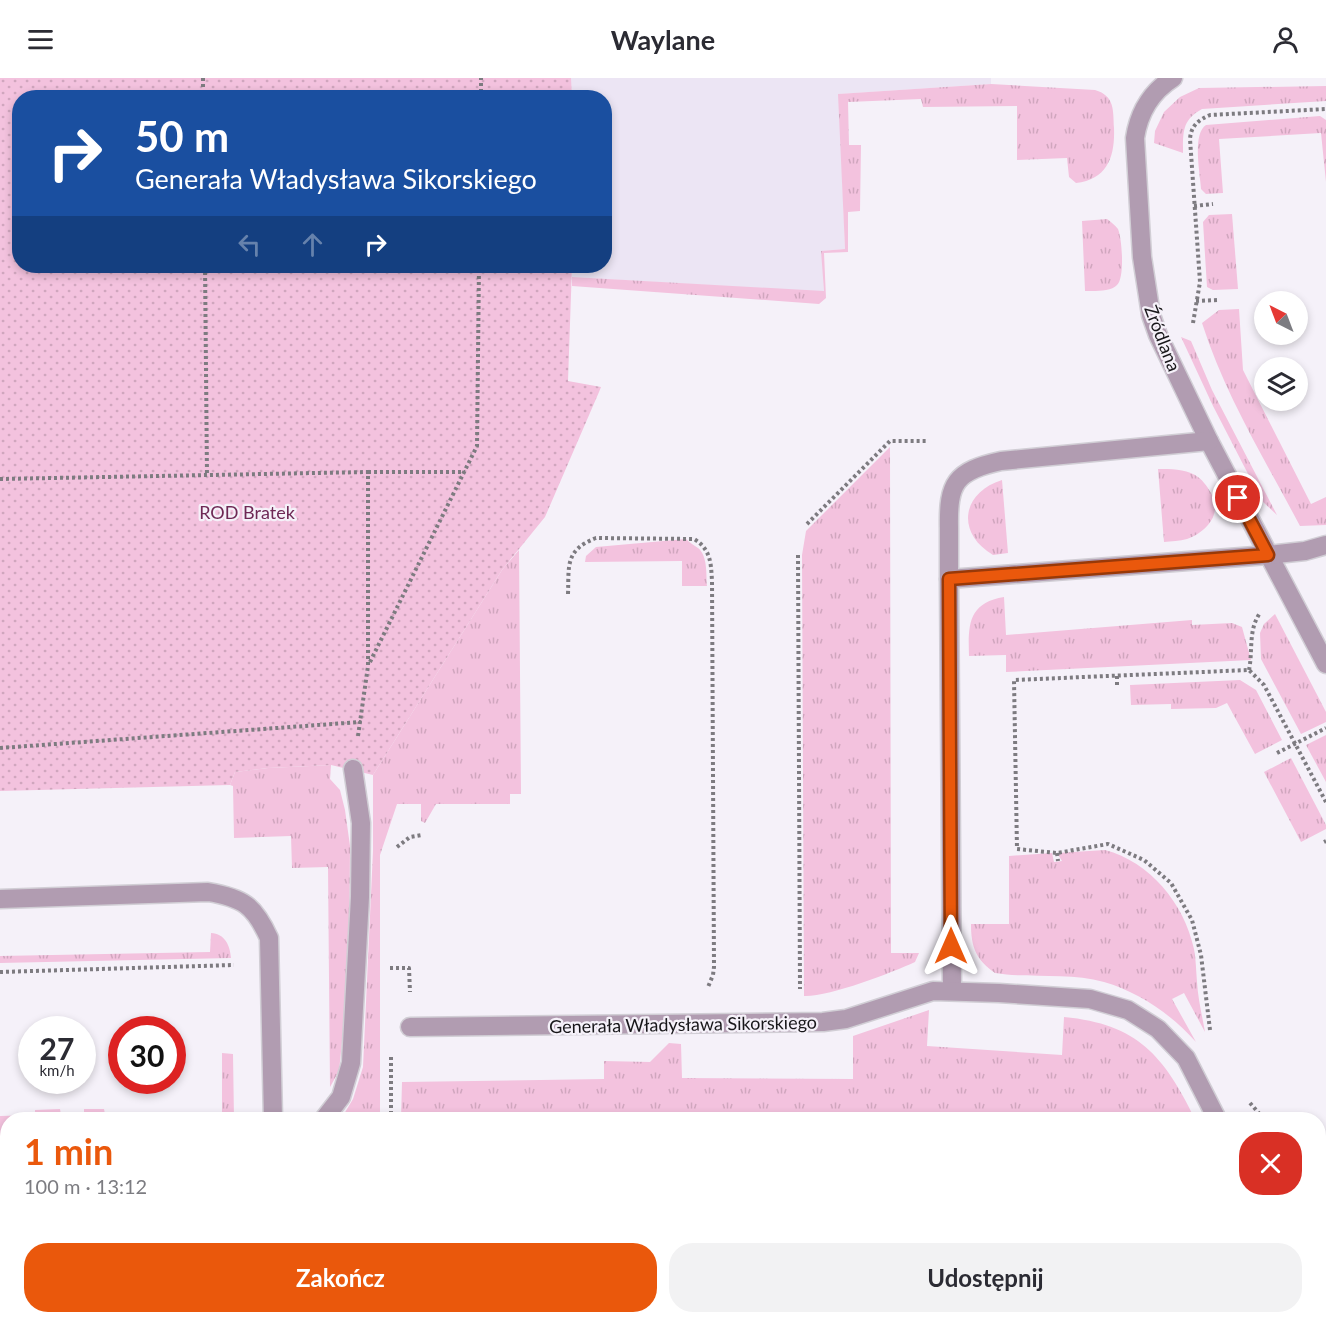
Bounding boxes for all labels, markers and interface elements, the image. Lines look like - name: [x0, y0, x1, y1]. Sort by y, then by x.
- icon: menu: [24, 23, 57, 56]
- text: Waylane: [611, 23, 715, 56]
- icon: person: [1269, 23, 1302, 56]
- text: 50 m: [135, 111, 229, 161]
- icon: right: [36, 114, 114, 192]
- text: Generała Władysława Sikorskiego: [135, 162, 537, 195]
- icon: left: [233, 228, 266, 261]
- icon: ahead: [296, 228, 329, 261]
- icon: right: [359, 228, 392, 261]
- north arrow: [1254, 291, 1308, 345]
- map controls: [1254, 291, 1308, 411]
- street label: Źródlana: [1140, 302, 1186, 374]
- button: layers: [1254, 357, 1308, 411]
- pin: [1212, 472, 1263, 523]
- icon: arrive: [1221, 481, 1254, 514]
- park label: ROD Bratek: [199, 501, 296, 523]
- position arrow: [919, 914, 983, 978]
- street label: Generała Władysława Sikorskiego: [549, 1011, 817, 1037]
- speed limit sign: 30: [108, 1016, 186, 1094]
- text: 27: [40, 1030, 74, 1066]
- text: km/h: [39, 1061, 75, 1079]
- text: 1 min: [24, 1129, 113, 1173]
- button: close: [1239, 1132, 1302, 1195]
- text: 100 m · 13:12: [24, 1174, 147, 1198]
- button: Zakończ: [24, 1243, 657, 1312]
- button: Udostępnij: [669, 1243, 1302, 1312]

